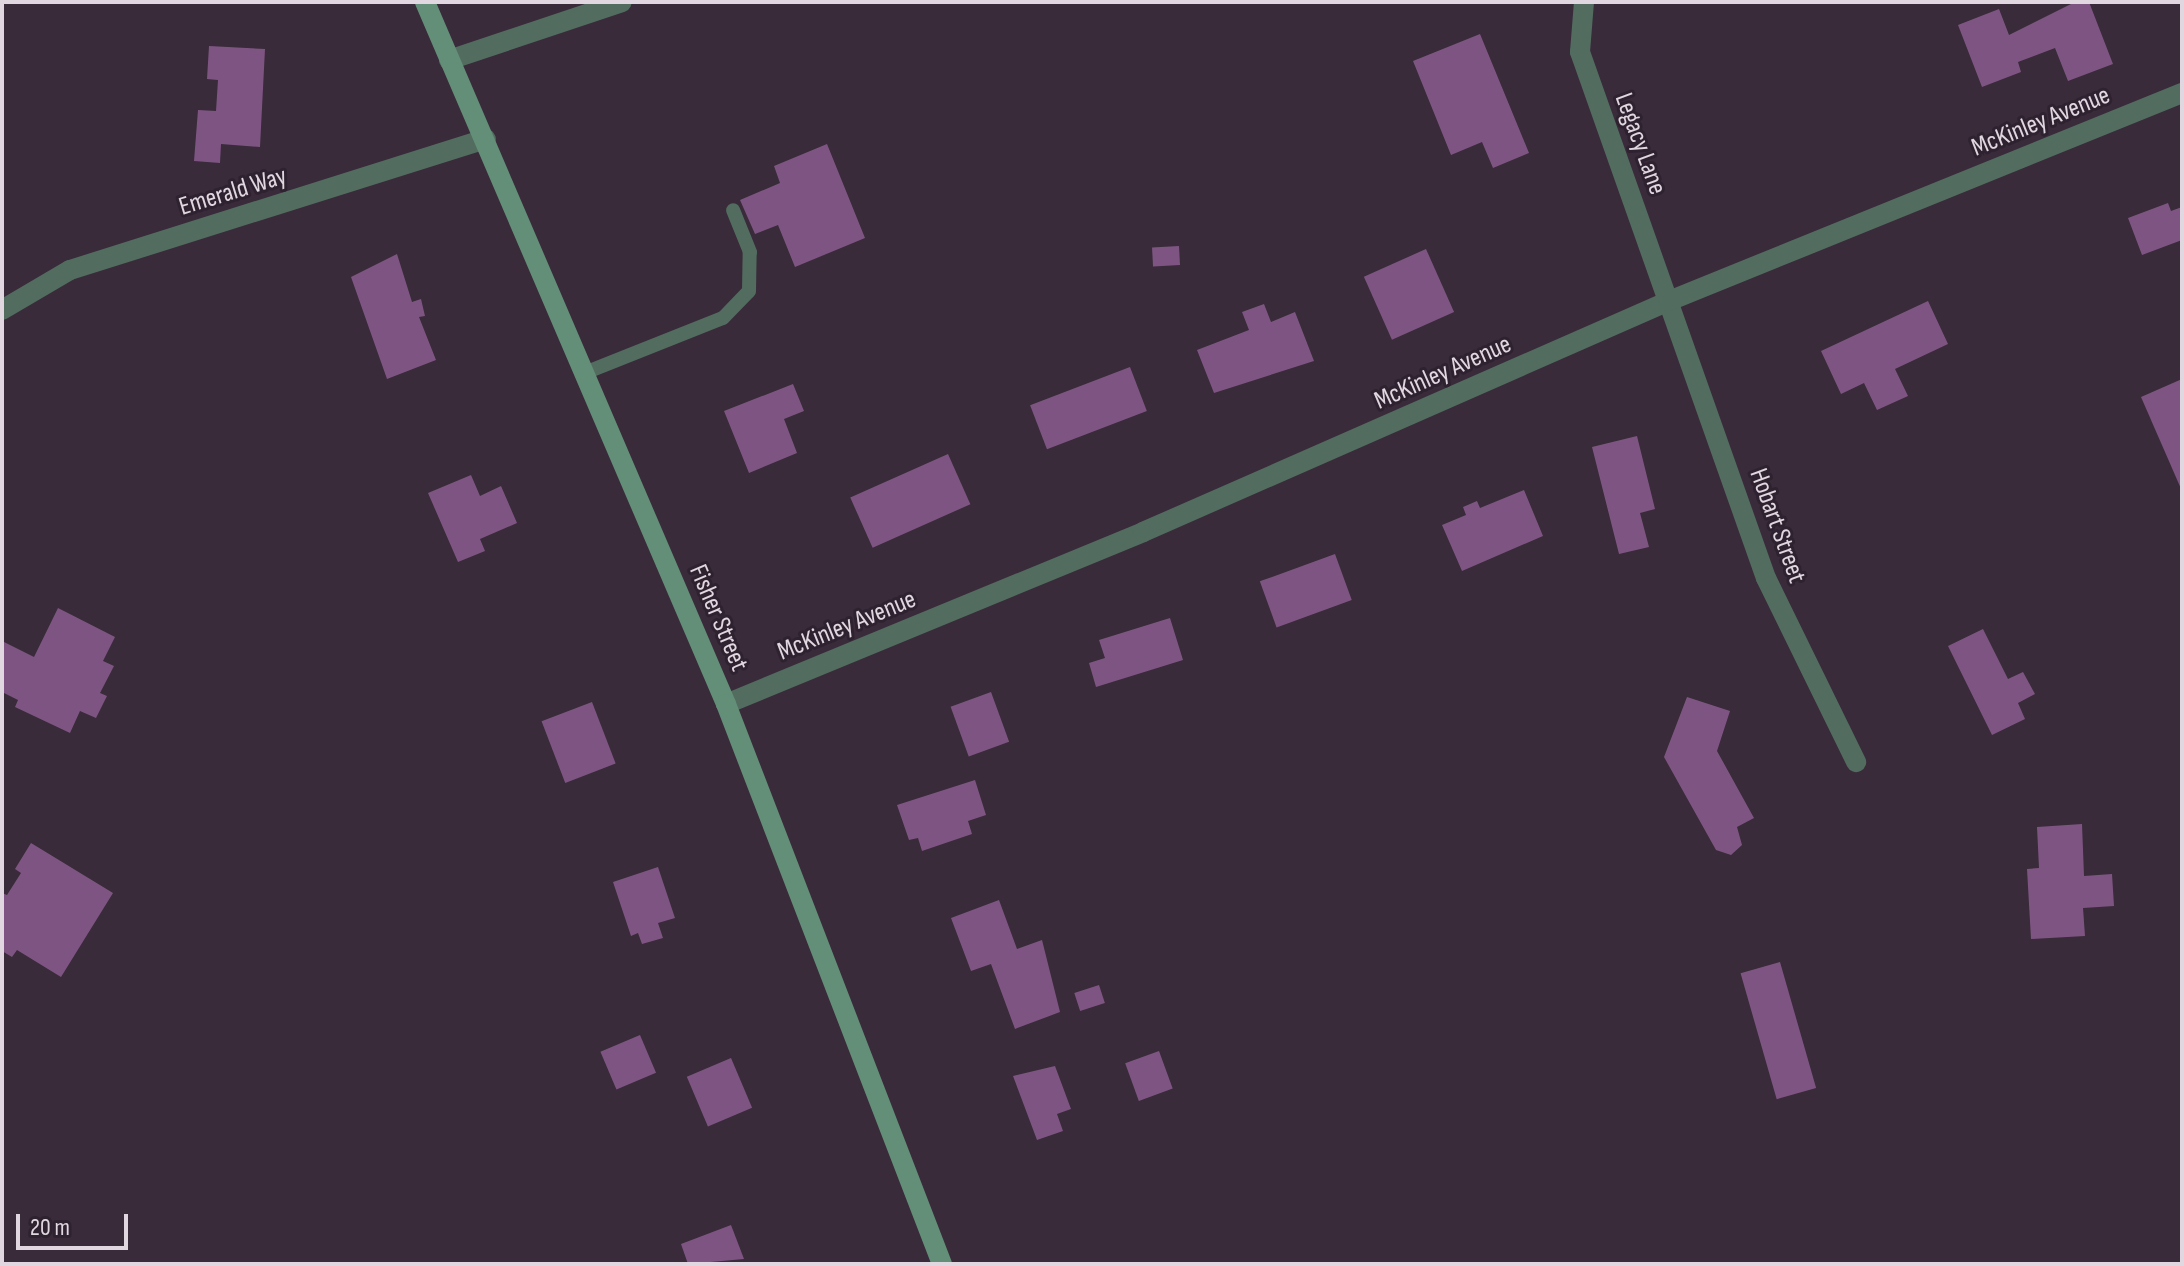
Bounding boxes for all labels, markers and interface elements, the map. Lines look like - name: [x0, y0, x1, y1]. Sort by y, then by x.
- street label: McKinley Avenue: [1967, 80, 2115, 164]
- street label: Legacy Lane: [1607, 89, 1673, 199]
- street label: Emerald Way: [175, 161, 291, 223]
- street label: McKinley Avenue: [1370, 329, 1516, 417]
- street label: Hobart Street: [1742, 465, 1812, 587]
- street label: Fisher Street: [682, 560, 754, 676]
- street label: McKinley Avenue: [773, 584, 921, 668]
- scale bar: [20, 1198, 132, 1248]
- text: 20 m: [30, 1213, 70, 1242]

